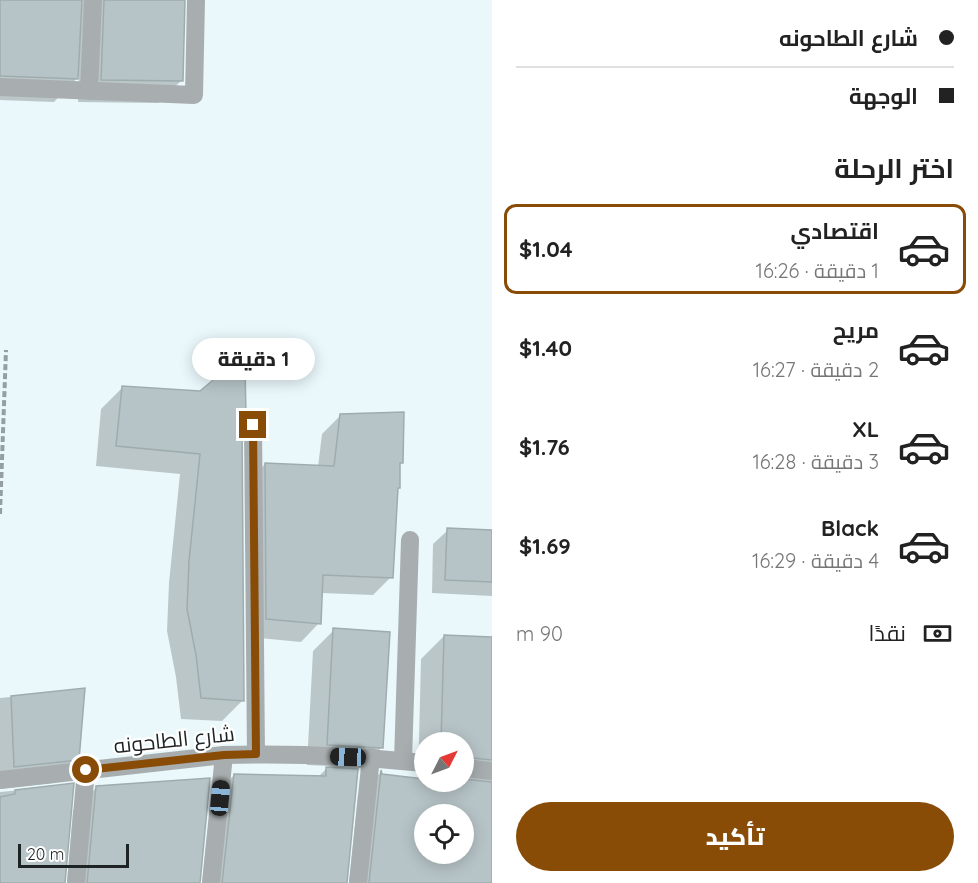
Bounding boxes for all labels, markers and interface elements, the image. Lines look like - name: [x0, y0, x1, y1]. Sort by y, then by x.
- text: شارع الطاحونه: [779, 24, 918, 52]
- text: الوجهة: [849, 82, 918, 110]
- text: اختر الرحلة: [834, 151, 954, 185]
- text: اقتصادي: [790, 217, 879, 245]
- icon: car: [897, 222, 951, 276]
- text: $1.04: [519, 235, 573, 263]
- text: 1 دقيقة · 16:26: [756, 258, 879, 283]
- text: مريح: [833, 316, 879, 344]
- icon: car: [897, 321, 951, 375]
- text: $1.40: [519, 334, 572, 362]
- callout: 1 دقيقة: [192, 338, 314, 380]
- text: 1 دقيقة: [218, 346, 289, 371]
- text: 2 دقيقة · 16:27: [753, 357, 879, 382]
- route end: [239, 411, 266, 438]
- text: XL: [852, 415, 879, 443]
- icon: car: [897, 420, 951, 474]
- text: $1.76: [519, 433, 570, 461]
- text: 3 دقيقة · 16:28: [752, 449, 879, 474]
- text: Black: [821, 514, 879, 542]
- icon: car: [897, 519, 951, 573]
- text: $1.69: [519, 532, 571, 560]
- text: 4 دقيقة · 16:29: [752, 548, 879, 573]
- icon: cash: [921, 617, 954, 650]
- text: نقدًا: [868, 619, 906, 647]
- text: 90 m: [516, 621, 563, 646]
- street label: شارع الطاحونه: [112, 720, 236, 760]
- north arrow: [414, 732, 474, 792]
- map controls: [414, 732, 474, 864]
- car: [330, 747, 366, 767]
- route start: [72, 756, 99, 783]
- car: [209, 779, 231, 817]
- button: تأكيد: [516, 802, 954, 871]
- button: locate: [414, 804, 474, 864]
- scale bar: [18, 841, 129, 868]
- text: 20 m: [27, 844, 64, 864]

